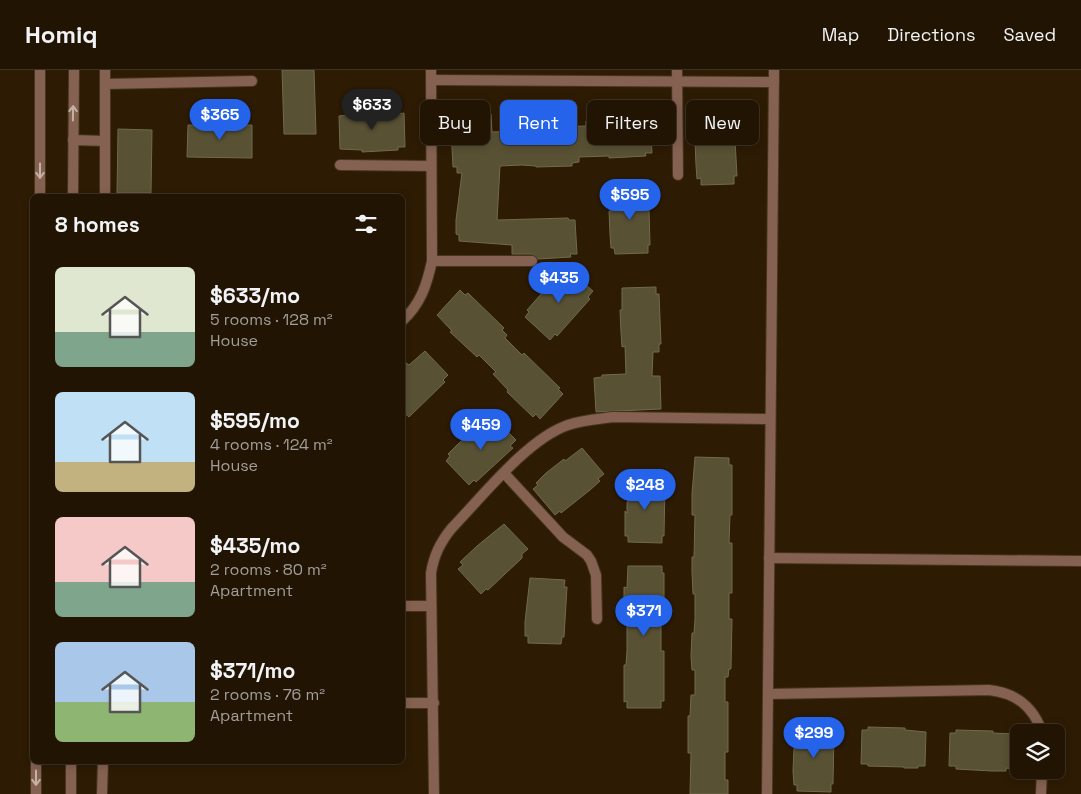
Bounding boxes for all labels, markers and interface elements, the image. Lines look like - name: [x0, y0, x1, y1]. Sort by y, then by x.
- text: Homiq: [25, 19, 98, 50]
- text: Map: [822, 23, 859, 46]
- text: Directions: [887, 23, 976, 46]
- text: Saved: [1004, 23, 1056, 46]
- pin: $633: [342, 88, 402, 131]
- text: $633: [352, 94, 392, 115]
- pin: $365: [190, 98, 250, 141]
- chip: Buy: [420, 100, 490, 145]
- chip: Rent: [500, 100, 577, 145]
- chip: Filters: [587, 100, 676, 145]
- chip: New: [686, 100, 759, 145]
- text: $365: [201, 104, 239, 125]
- one-way arrow: [68, 105, 78, 121]
- one-way arrow: [35, 162, 45, 179]
- pin: $595: [600, 178, 660, 221]
- text: $595: [611, 184, 649, 205]
- icon: filters: [352, 210, 380, 238]
- text: 8 homes: [55, 211, 140, 238]
- pin: $435: [529, 262, 589, 304]
- text: $435: [539, 267, 579, 288]
- text: $633/mo: [210, 282, 300, 309]
- icon: home: [95, 287, 155, 347]
- text: 5 rooms · 128 m²: [210, 309, 333, 330]
- text: House: [210, 330, 258, 351]
- text: $595/mo: [210, 407, 300, 434]
- pin: $459: [451, 408, 511, 451]
- icon: home: [95, 412, 155, 472]
- text: $459: [461, 414, 501, 435]
- text: 4 rooms · 124 m²: [210, 434, 333, 455]
- text: House: [210, 455, 258, 476]
- pin: $248: [615, 468, 675, 511]
- text: $248: [626, 474, 664, 495]
- text: $435/mo: [210, 532, 300, 559]
- icon: home: [95, 537, 155, 597]
- text: 2 rooms · 80 m²: [210, 559, 327, 580]
- text: Apartment: [210, 580, 293, 601]
- pin: $371: [614, 594, 674, 637]
- text: $371: [626, 600, 662, 621]
- text: $371/mo: [210, 657, 295, 684]
- icon: home: [95, 662, 155, 722]
- text: 2 rooms · 76 m²: [210, 684, 325, 705]
- text: Apartment: [210, 705, 293, 726]
- pin: $299: [784, 716, 844, 759]
- text: $299: [795, 722, 833, 743]
- map controls: [1010, 724, 1065, 779]
- button: layers: [1010, 724, 1065, 779]
- one-way arrow: [31, 769, 41, 785]

